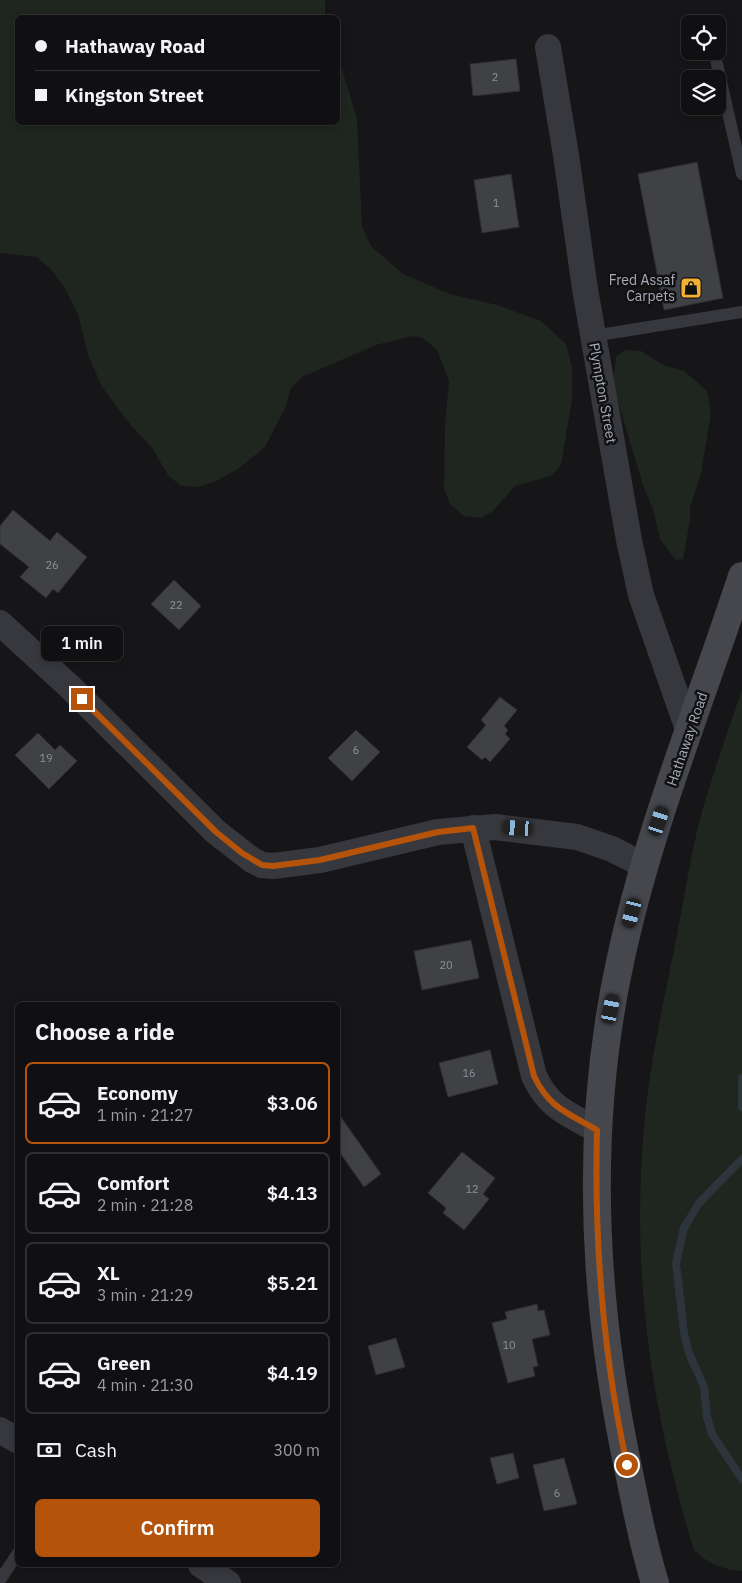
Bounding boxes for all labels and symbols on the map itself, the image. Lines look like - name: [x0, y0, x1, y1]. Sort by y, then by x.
- house number: 2: [492, 70, 498, 84]
- house number: 1: [493, 196, 500, 210]
- place label: Fred Assaf Carpets: [609, 271, 675, 305]
- shop icon: Fred Assaf Carpets: [679, 276, 703, 300]
- street label: Plympton Street: [585, 341, 621, 445]
- house number: 26: [45, 558, 59, 572]
- house number: 22: [169, 598, 183, 612]
- callout: 1 min: [41, 626, 123, 662]
- route end: [71, 688, 93, 710]
- street label: Hathaway Road: [663, 690, 711, 788]
- house number: 6: [353, 743, 359, 757]
- house number: 19: [39, 751, 53, 765]
- car: [647, 804, 670, 838]
- car: [502, 820, 533, 836]
- car: [621, 897, 642, 929]
- house number: 20: [439, 958, 453, 972]
- car: [600, 993, 621, 1025]
- house number: 16: [462, 1066, 476, 1080]
- house number: 12: [465, 1182, 479, 1196]
- house number: 10: [502, 1338, 516, 1352]
- route start: [616, 1454, 638, 1476]
- house number: 6: [554, 1486, 560, 1500]

